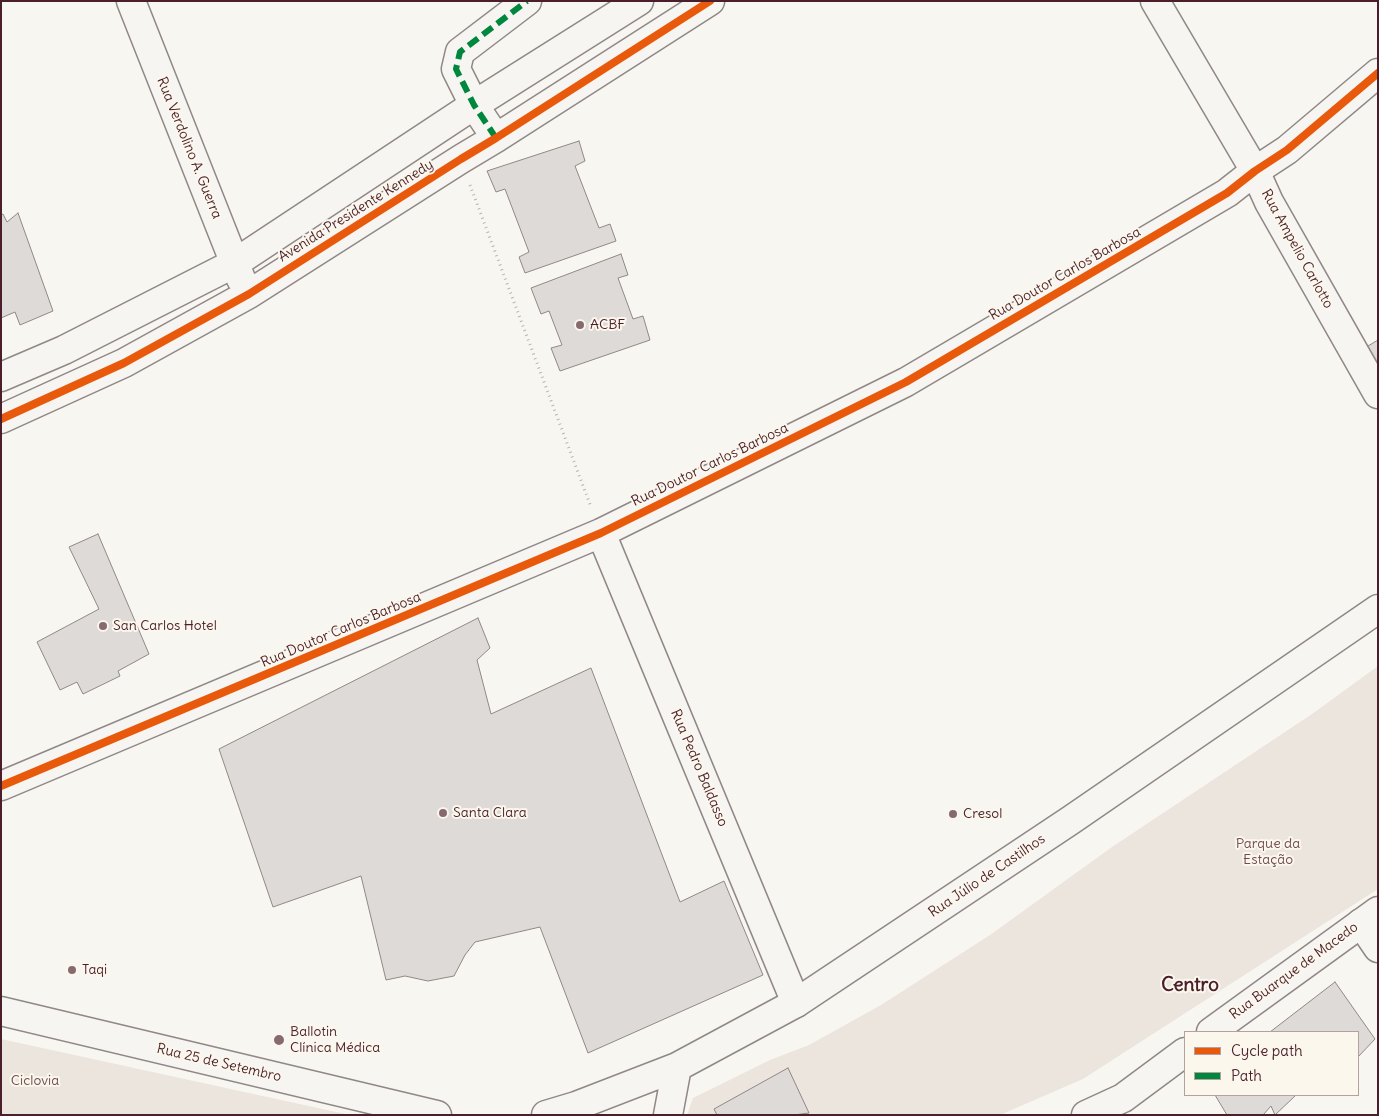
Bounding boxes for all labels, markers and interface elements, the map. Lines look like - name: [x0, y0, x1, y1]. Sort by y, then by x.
- street label: Rua Verdolino A. Guerra: [153, 75, 225, 221]
- street label: Avenida Presidente Kennedy: [275, 156, 437, 266]
- street label: Rua Ampelio Carlotto: [1257, 187, 1337, 311]
- street label: Rua Doutor Carlos Barbosa: [986, 224, 1144, 324]
- place label: ACBF: [590, 317, 625, 333]
- marker: ACBF: [574, 319, 586, 331]
- street label: Rua Doutor Carlos Barbosa: [629, 420, 791, 510]
- street label: Rua Doutor Carlos Barbosa: [258, 589, 424, 671]
- place label: San Carlos Hotel: [113, 618, 217, 634]
- marker: San Carlos Hotel: [97, 620, 109, 632]
- street label: Rua Pedro Baldasso: [667, 707, 731, 829]
- place label: Santa Clara: [453, 805, 527, 821]
- place label: Cresol: [963, 806, 1002, 822]
- marker: Santa Clara: [437, 807, 449, 819]
- marker: Cresol: [947, 808, 959, 820]
- street label: Rua Júlio de Castilhos: [926, 831, 1048, 921]
- park label: Parque da Estação: [1236, 836, 1300, 869]
- street label: Rua Buarque de Macedo: [1227, 919, 1361, 1023]
- place label: Taqi: [82, 962, 107, 978]
- marker: Taqi: [66, 964, 78, 976]
- district label: Centro: [1161, 975, 1219, 997]
- place label: Ballotin Clínica Médica: [290, 1024, 380, 1056]
- legend: [1184, 1031, 1359, 1096]
- marker: Ballotin Clínica Médica: [272, 1033, 286, 1047]
- street label: Rua 25 de Setembro: [155, 1041, 283, 1085]
- text: Cycle path: [1231, 1041, 1303, 1060]
- text: Path: [1231, 1066, 1262, 1085]
- park label: Ciclovia: [11, 1073, 59, 1089]

